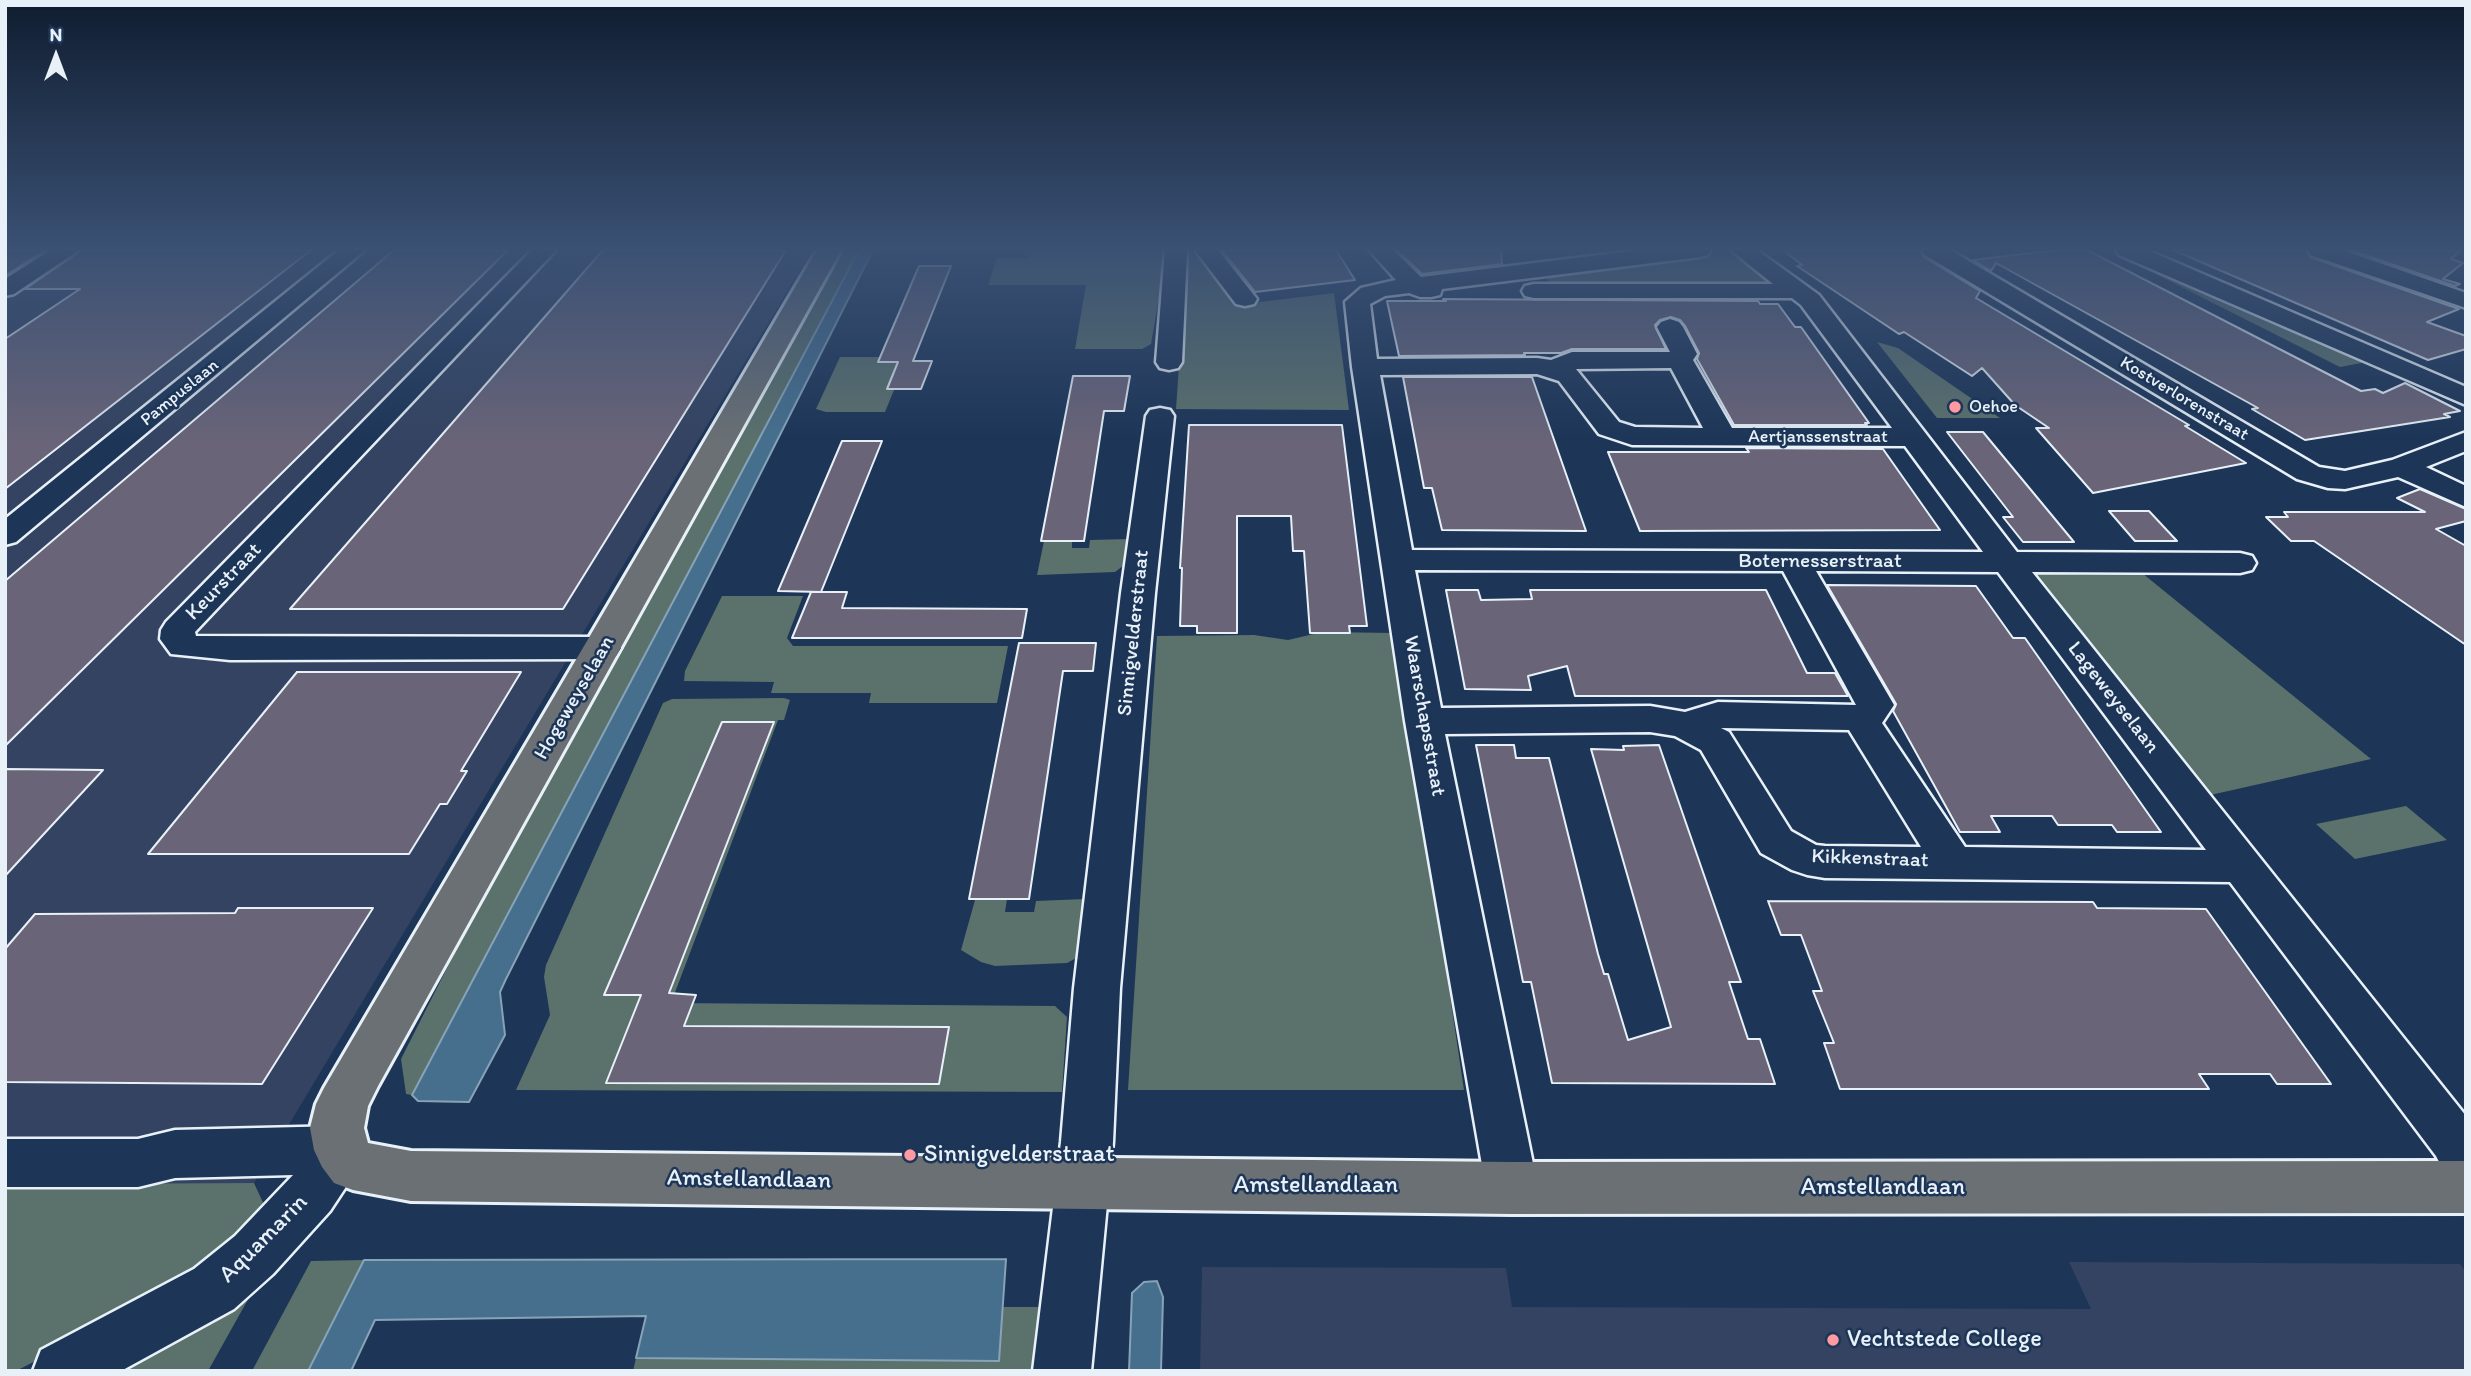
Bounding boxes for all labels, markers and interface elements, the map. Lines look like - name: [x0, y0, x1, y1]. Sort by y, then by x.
- north arrow: [21, 21, 91, 91]
- text: N: [50, 23, 62, 46]
- street label: Kostverlorenstraat: [2116, 352, 2252, 446]
- street label: Pampuslaan: [137, 355, 223, 431]
- place label: Oehoe: [1969, 396, 2018, 418]
- marker: Oehoe: [1947, 399, 1963, 415]
- street label: Aertjanssenstraat: [1748, 426, 1888, 448]
- street label: Keurstraat: [181, 538, 267, 626]
- street label: Sinnigvelderstraat: [1113, 549, 1155, 717]
- street label: Boternesserstraat: [1738, 549, 1902, 575]
- street label: Hogeweyselaan: [529, 632, 621, 764]
- street label: Waarschapsstraat: [1397, 634, 1451, 798]
- street label: Lageweyselaan: [2061, 637, 2165, 759]
- street label: Kikkenstraat: [1811, 844, 1929, 874]
- place label: Sinnigvelderstraat: [924, 1141, 1114, 1169]
- marker: Sinnigvelderstraat: [902, 1147, 918, 1163]
- street label: Amstellandlaan: [667, 1164, 831, 1196]
- street label: Amstellandlaan: [1234, 1172, 1398, 1200]
- street label: Amstellandlaan: [1801, 1174, 1965, 1202]
- street label: Aquamarin: [214, 1189, 314, 1289]
- place label: Vechtstede College: [1847, 1326, 2042, 1354]
- marker: Vechtstede College: [1825, 1332, 1841, 1348]

